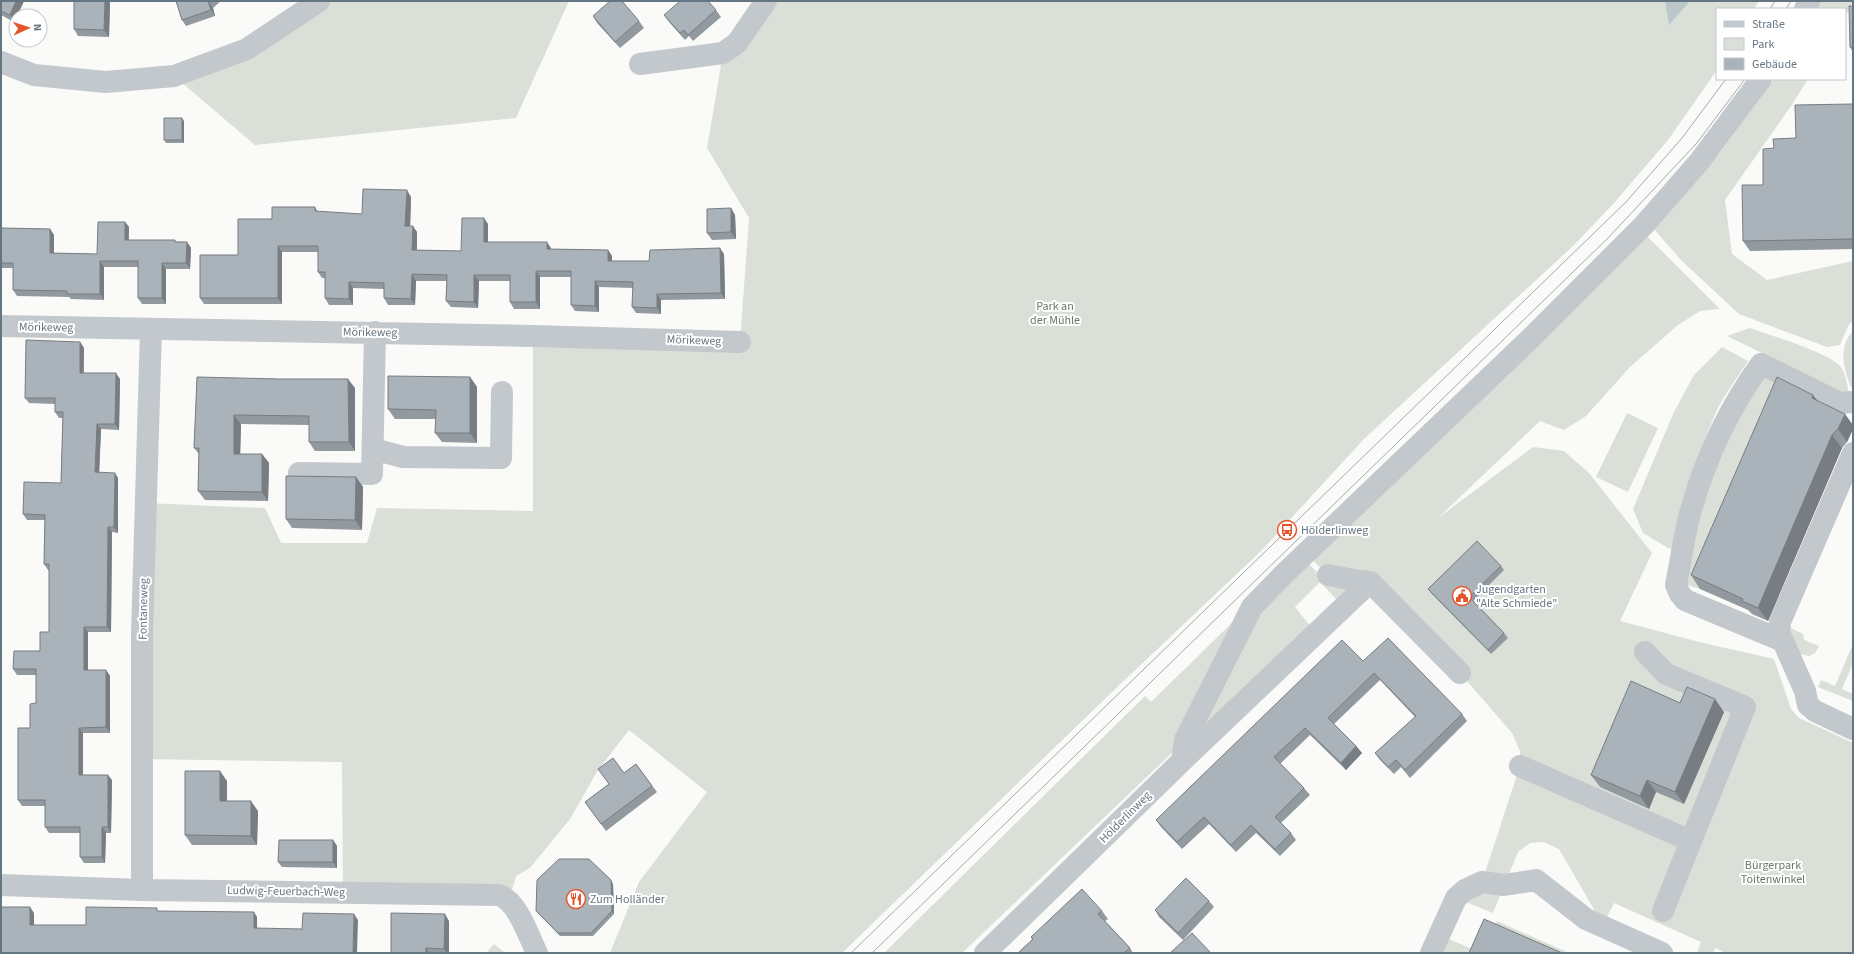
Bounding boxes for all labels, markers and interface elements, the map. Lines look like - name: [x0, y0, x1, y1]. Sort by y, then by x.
- north arrow: [8, 8, 48, 48]
- legend: [1716, 8, 1846, 80]
- text: Straße: [1752, 16, 1785, 33]
- text: N: [30, 23, 45, 32]
- text: Park: [1752, 36, 1774, 53]
- text: Gebäude: [1752, 56, 1797, 73]
- park label: Park an der Mühle: [1030, 298, 1080, 329]
- street label: Mörikeweg: [19, 319, 73, 336]
- street label: Mörikeweg: [343, 324, 397, 341]
- street label: Mörikeweg: [666, 331, 722, 350]
- bus stop icon: Hölderlinweg: [1276, 519, 1298, 541]
- place label: Hölderlinweg: [1301, 522, 1368, 539]
- street label: Fontaneweg: [134, 578, 153, 640]
- place label: Jugendgarten "Alte Schmiede": [1476, 581, 1557, 612]
- public building icon: Jugendgarten "Alte Schmiede": [1451, 585, 1473, 607]
- street label: Hölderlinweg: [1096, 788, 1155, 847]
- park label: Bürgerpark Toitenwinkel: [1741, 857, 1805, 888]
- street label: Ludwig-Feuerbach-Weg: [227, 882, 345, 901]
- restaurant icon: Zum Holländer: [565, 888, 587, 910]
- place label: Zum Holländer: [590, 891, 666, 908]

